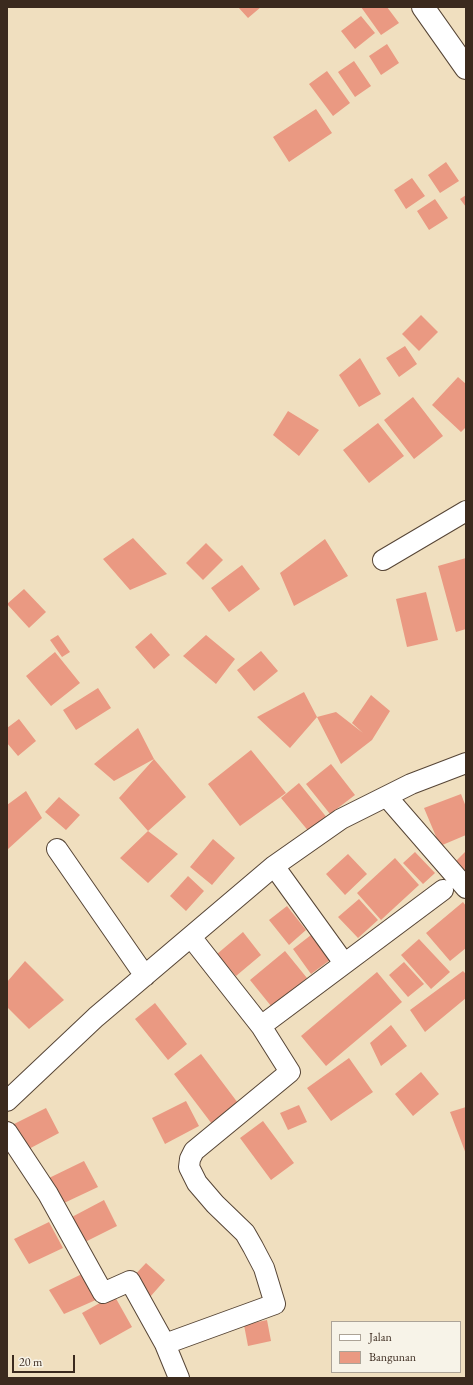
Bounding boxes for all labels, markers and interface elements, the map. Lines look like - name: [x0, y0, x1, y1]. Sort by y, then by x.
- legend: [331, 1321, 461, 1373]
- text: Jalan: [369, 1329, 392, 1345]
- scale bar: [14, 1347, 77, 1373]
- text: Bangunan: [369, 1349, 416, 1365]
- text: 20 m: [19, 1354, 42, 1370]

